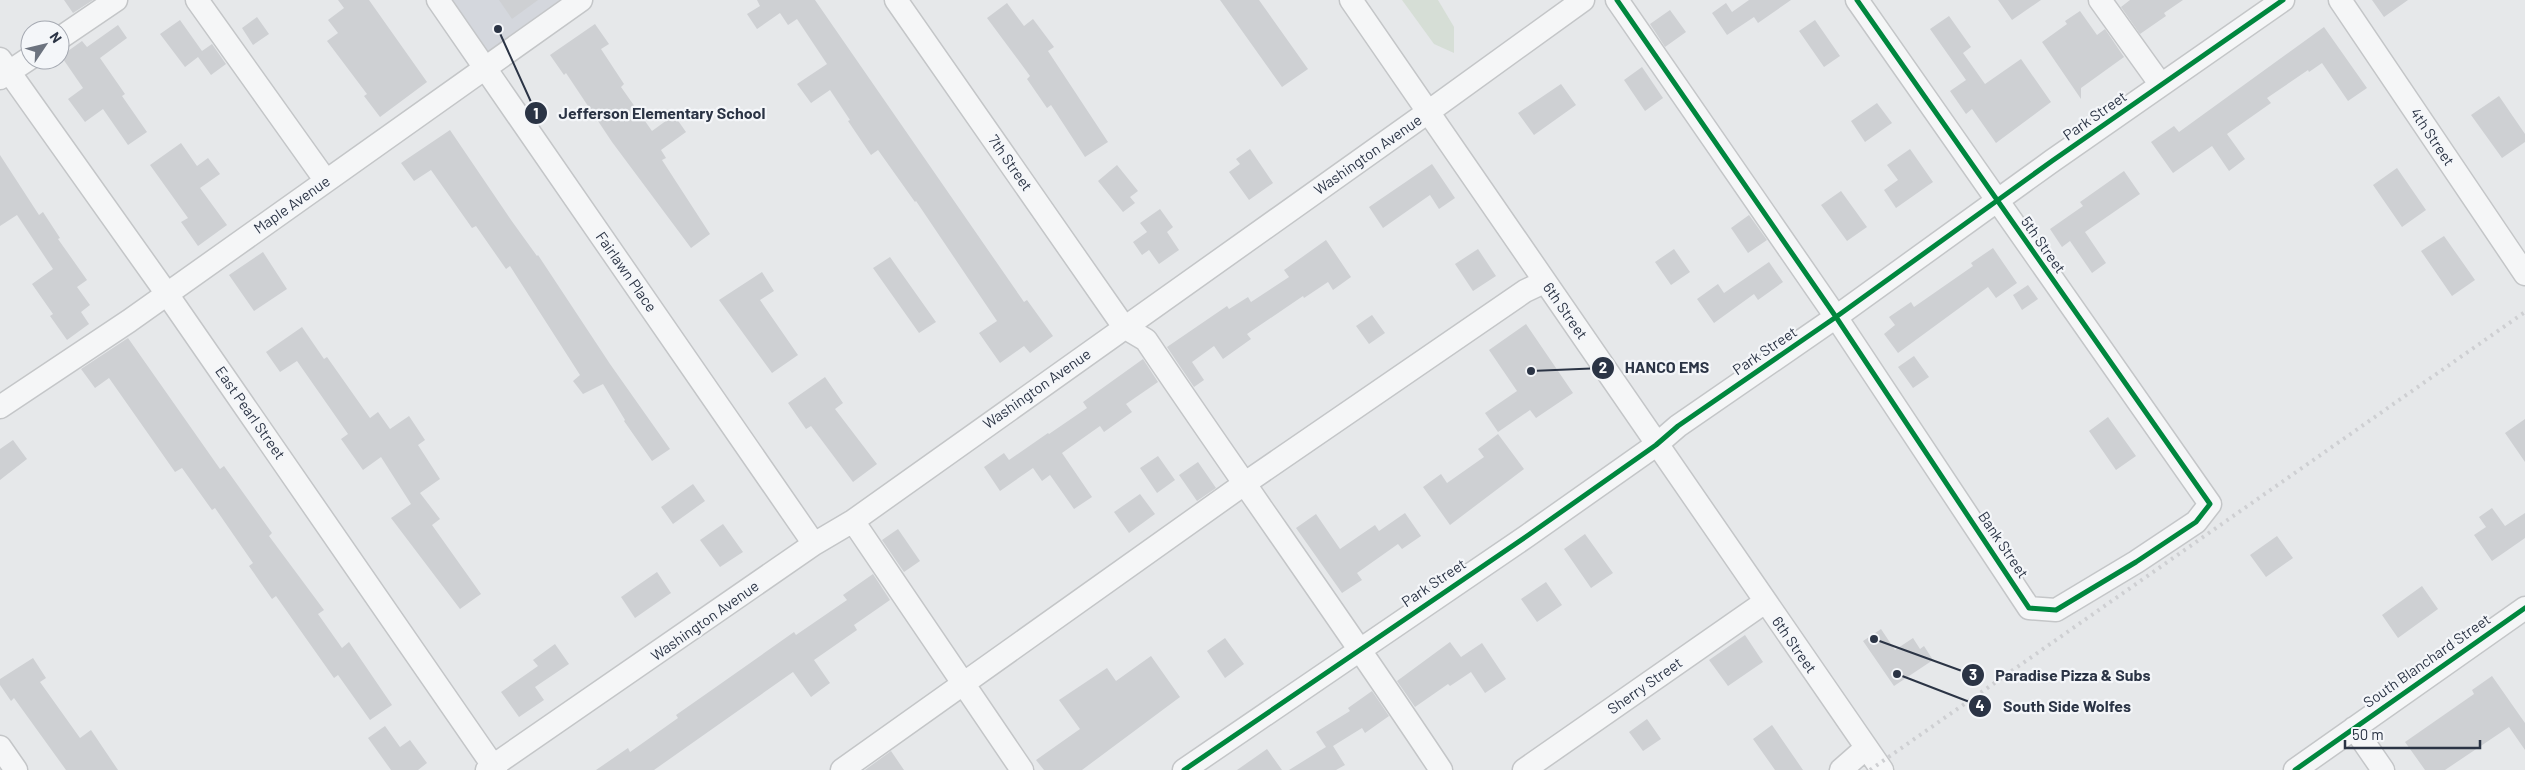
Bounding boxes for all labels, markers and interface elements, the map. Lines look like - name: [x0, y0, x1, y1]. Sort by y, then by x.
- north arrow: [20, 20, 70, 70]
- text: N: [46, 29, 66, 46]
- street label: Park Street: [2059, 87, 2130, 144]
- callout: Jefferson Elementary School: [524, 98, 775, 129]
- text: Jefferson Elementary School: [559, 103, 765, 122]
- text: 1: [533, 104, 539, 122]
- street label: 4th Street: [2407, 104, 2459, 169]
- street label: Washington Avenue: [1310, 110, 1425, 198]
- street label: 7th Street: [985, 131, 1037, 194]
- street label: Maple Avenue: [250, 171, 333, 237]
- street label: 5th Street: [2018, 213, 2070, 276]
- street label: Fairlawn Place: [593, 228, 661, 315]
- street label: 6th Street: [1540, 279, 1592, 342]
- street label: Park Street: [1729, 322, 1800, 378]
- street label: Washington Avenue: [979, 344, 1094, 432]
- callout: HANCO EMS: [1590, 352, 1720, 383]
- text: HANCO EMS: [1625, 357, 1709, 376]
- text: 2: [1599, 358, 1607, 376]
- street label: East Pearl Street: [212, 362, 290, 462]
- street label: Bank Street: [1975, 508, 2033, 581]
- street label: Park Street: [1398, 554, 1469, 610]
- street label: Washington Avenue: [647, 576, 762, 664]
- street label: South Blanchard Street: [2359, 609, 2493, 711]
- street label: 6th Street: [1769, 613, 1821, 676]
- street label: Sherry Street: [1604, 653, 1685, 717]
- callout: Paradise Pizza & Subs: [1961, 660, 2161, 691]
- text: 3: [1969, 665, 1977, 683]
- text: Paradise Pizza & Subs: [1995, 665, 2151, 684]
- callout: South Side Wolfes: [1968, 691, 2141, 722]
- text: 4: [1975, 696, 1985, 714]
- text: South Side Wolfes: [2003, 696, 2131, 715]
- scale bar: [2345, 718, 2480, 750]
- text: 50 m: [2352, 725, 2384, 743]

